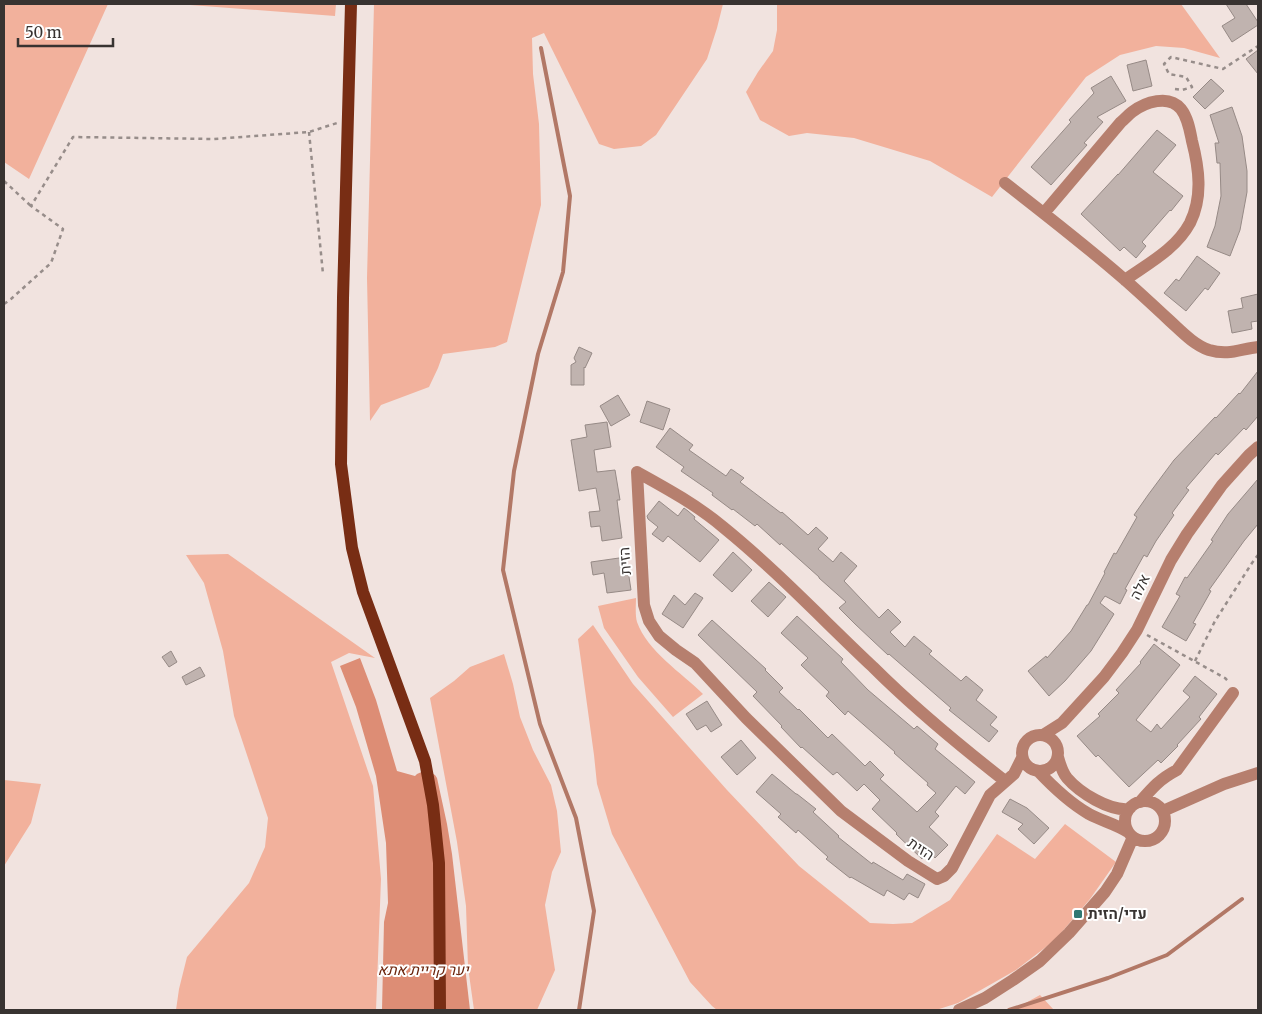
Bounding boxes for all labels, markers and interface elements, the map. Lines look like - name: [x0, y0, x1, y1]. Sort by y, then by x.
- scale bar: [18, 15, 112, 47]
- text: 50 m: [25, 23, 62, 42]
- street label: הזית: [614, 546, 635, 576]
- street label: אלה: [1125, 571, 1154, 603]
- street label: הזית: [904, 833, 938, 864]
- place label: עדי/הזית: [1088, 904, 1147, 923]
- marker: עדי/הזית: [1072, 908, 1084, 920]
- park label: יער קריית אתא: [378, 960, 470, 979]

